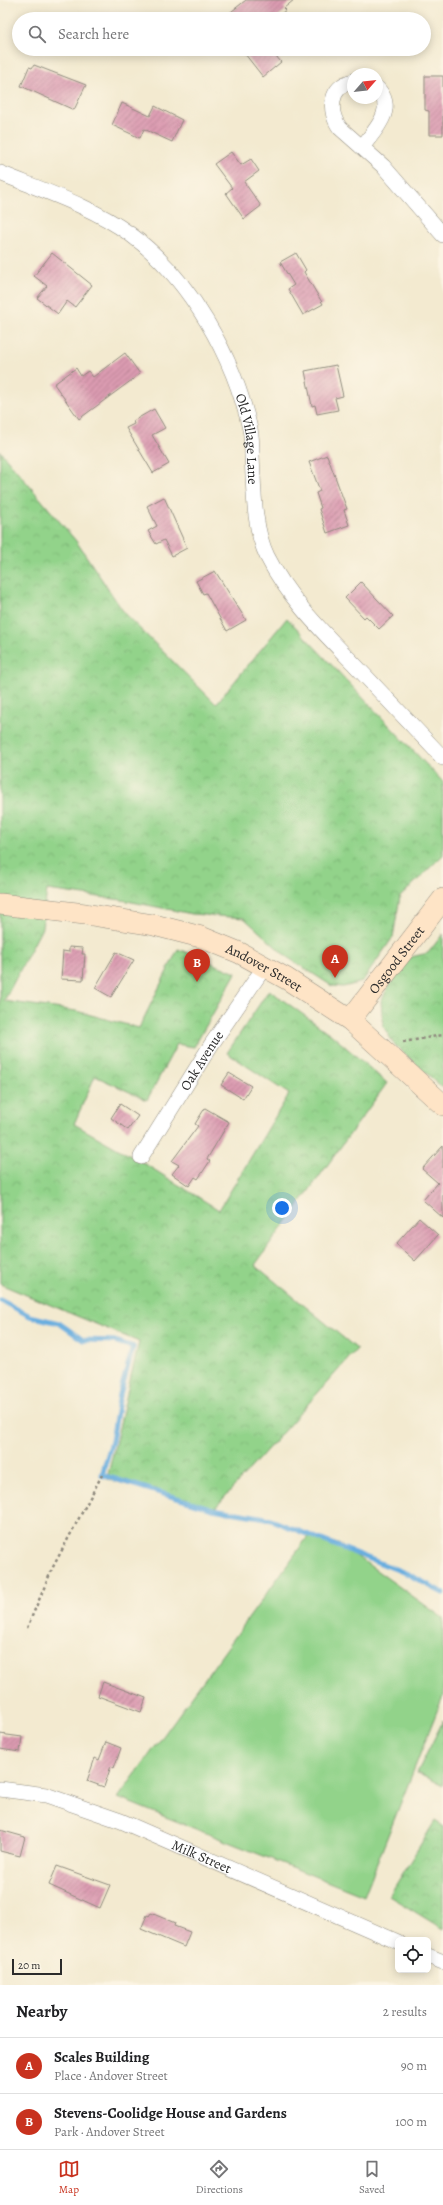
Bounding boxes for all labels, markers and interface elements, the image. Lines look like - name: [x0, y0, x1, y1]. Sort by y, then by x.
- search box: [12, 12, 431, 56]
- icon: search: [26, 23, 48, 45]
- text: Search here: [58, 24, 129, 44]
- north arrow: [347, 68, 383, 104]
- street label: Old Village Lane: [231, 391, 263, 485]
- street label: Osgood Street: [364, 922, 429, 998]
- street label: Andover Street: [222, 938, 306, 996]
- pin: A: [322, 945, 348, 978]
- pin: B: [184, 949, 210, 982]
- street label: Oak Avenue: [175, 1027, 228, 1094]
- your location: [272, 1198, 292, 1218]
- street label: Milk Street: [169, 1835, 235, 1878]
- map controls: [395, 1937, 431, 1973]
- button: locate: [395, 1937, 431, 1973]
- scale bar: [12, 1957, 62, 1976]
- text: 20 m: [18, 1958, 40, 1973]
- text: Nearby: [16, 2000, 67, 2023]
- text: 2 results: [383, 2003, 427, 2020]
- text: Scales Building: [54, 2047, 149, 2067]
- text: A: [25, 2057, 33, 2074]
- text: 90 m: [401, 2057, 427, 2074]
- text: Place · Andover Street: [54, 2067, 168, 2084]
- text: Stevens-Coolidge House and Gardens: [54, 2103, 287, 2123]
- text: B: [25, 2113, 33, 2130]
- text: 100 m: [395, 2113, 427, 2130]
- text: Park · Andover Street: [54, 2123, 165, 2140]
- tab: Map: [58, 2158, 80, 2197]
- tab: Directions: [196, 2158, 243, 2197]
- tab: Saved: [359, 2158, 385, 2197]

